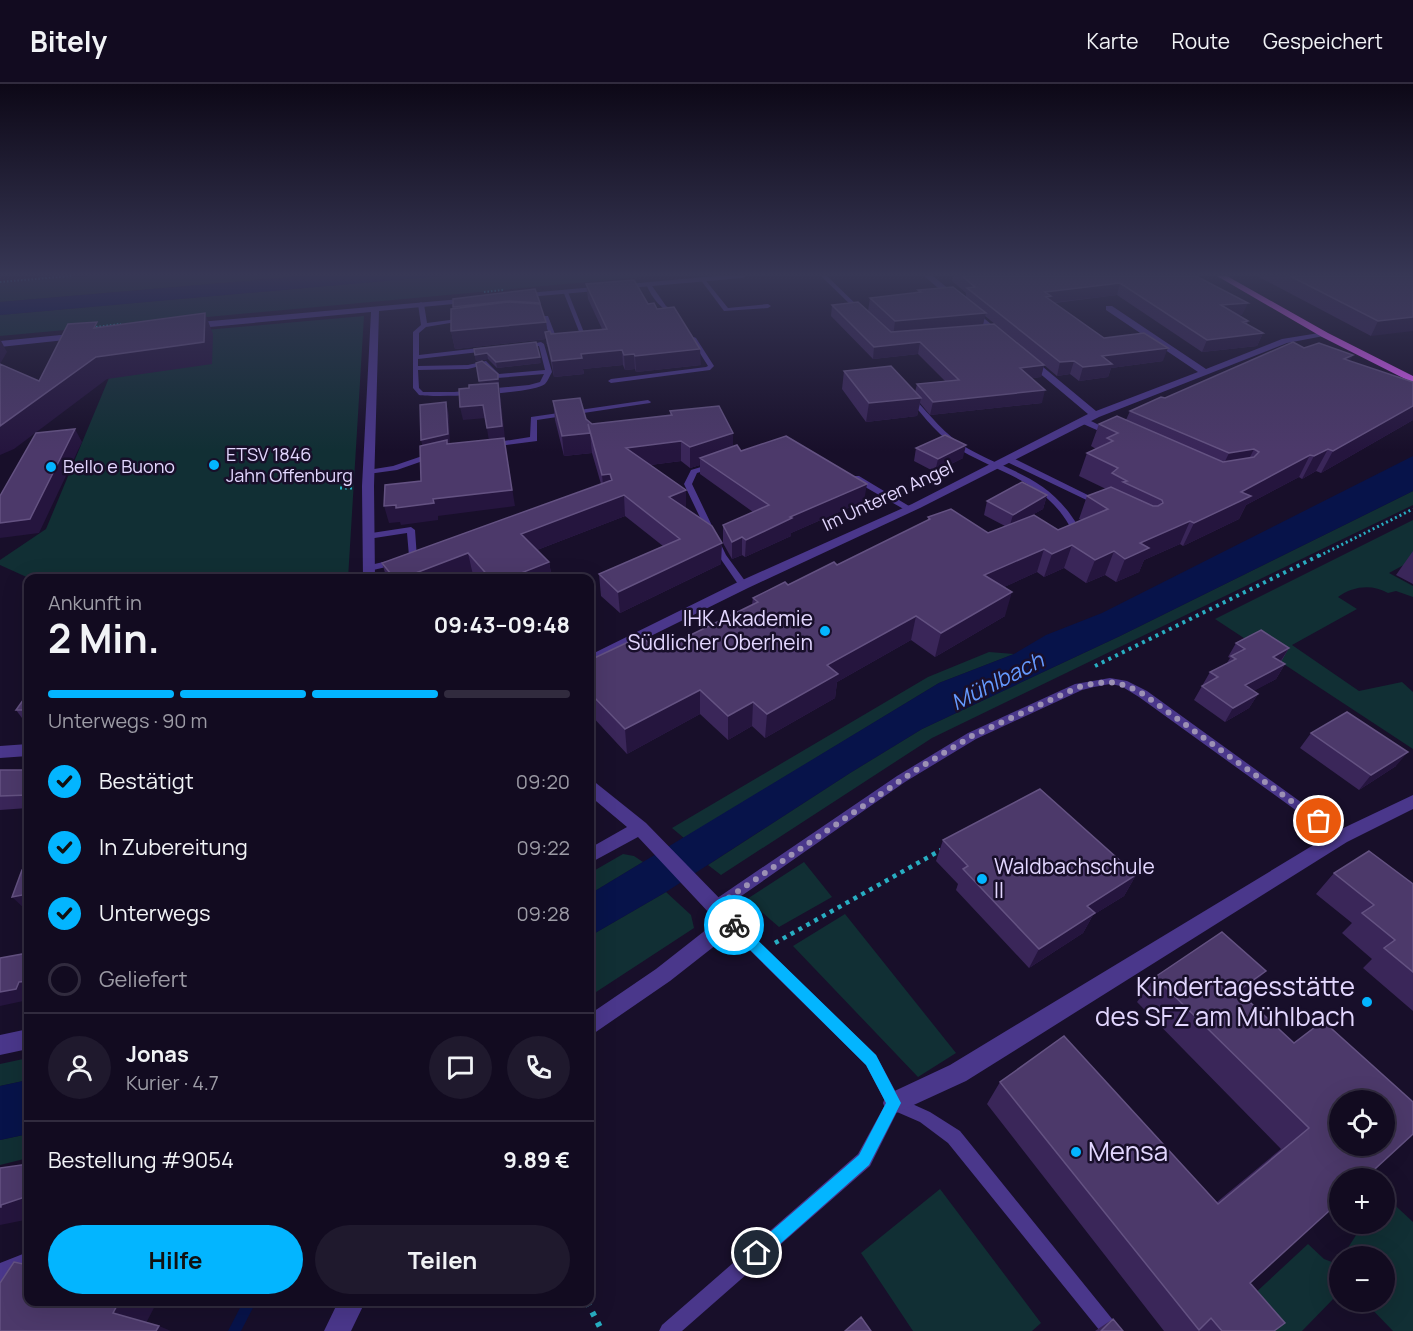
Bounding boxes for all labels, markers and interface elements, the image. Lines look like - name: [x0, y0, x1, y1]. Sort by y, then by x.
- text: Bitely: [30, 22, 107, 60]
- text: Karte: [1087, 27, 1139, 55]
- text: Route: [1172, 27, 1230, 55]
- text: Gespeichert: [1263, 27, 1383, 55]
- place label: ETSV 1846 Jahn Offenburg: [226, 442, 353, 487]
- place label: Bello e Buono: [63, 454, 175, 478]
- street label: Im Unteren Angel: [818, 454, 957, 536]
- marker: ETSV 1846 Jahn Offenburg: [207, 458, 221, 472]
- marker: Bello e Buono: [44, 460, 58, 474]
- text: Ankunft in: [48, 589, 142, 616]
- place label: IHK Akademie Südlicher Oberhein: [628, 604, 813, 656]
- text: 09:43–09:48: [434, 610, 570, 640]
- text: 2 Min.: [48, 611, 160, 665]
- marker: IHK Akademie Südlicher Oberhein: [818, 624, 832, 638]
- water label: Mühlbach: [946, 644, 1049, 717]
- text: Unterwegs · 90 m: [48, 707, 208, 734]
- icon: check: [48, 765, 81, 798]
- text: Bestätigt: [99, 766, 194, 796]
- text: 09:20: [516, 768, 570, 795]
- pin: [1293, 795, 1344, 846]
- icon: bag: [1302, 804, 1335, 837]
- icon: check: [48, 831, 81, 864]
- text: In Zubereitung: [99, 832, 248, 862]
- text: 09:22: [517, 834, 570, 861]
- place label: Waldbachschule II: [994, 852, 1155, 904]
- marker: Waldbachschule II: [975, 872, 989, 886]
- courier: [704, 895, 764, 955]
- icon: check: [48, 897, 81, 930]
- text: Unterwegs: [99, 898, 211, 928]
- text: 09:28: [516, 900, 570, 927]
- icon: bike: [718, 909, 751, 942]
- text: Geliefert: [99, 964, 187, 994]
- place label: Kindertagesstätte des SFZ am Mühlbach: [1095, 968, 1355, 1034]
- marker: Kindertagesstätte des SFZ am Mühlbach: [1360, 995, 1374, 1009]
- button: person: [48, 1036, 111, 1099]
- button: chat: [429, 1036, 492, 1099]
- button: phone: [507, 1036, 570, 1099]
- text: Jonas: [126, 1039, 189, 1069]
- text: Kurier · 4.7: [126, 1069, 219, 1096]
- map controls: [1329, 1090, 1395, 1312]
- button: locate: [1329, 1090, 1395, 1156]
- place label: Mensa: [1088, 1133, 1168, 1169]
- text: Bestellung #9054: [48, 1145, 234, 1175]
- text: 9.89 €: [503, 1145, 570, 1175]
- marker: Mensa: [1069, 1145, 1083, 1159]
- button: +: [1329, 1168, 1395, 1234]
- button: Hilfe: [48, 1225, 303, 1294]
- button: Teilen: [315, 1225, 570, 1294]
- pin: [731, 1227, 782, 1278]
- icon: home: [740, 1236, 773, 1269]
- button: −: [1329, 1246, 1395, 1312]

